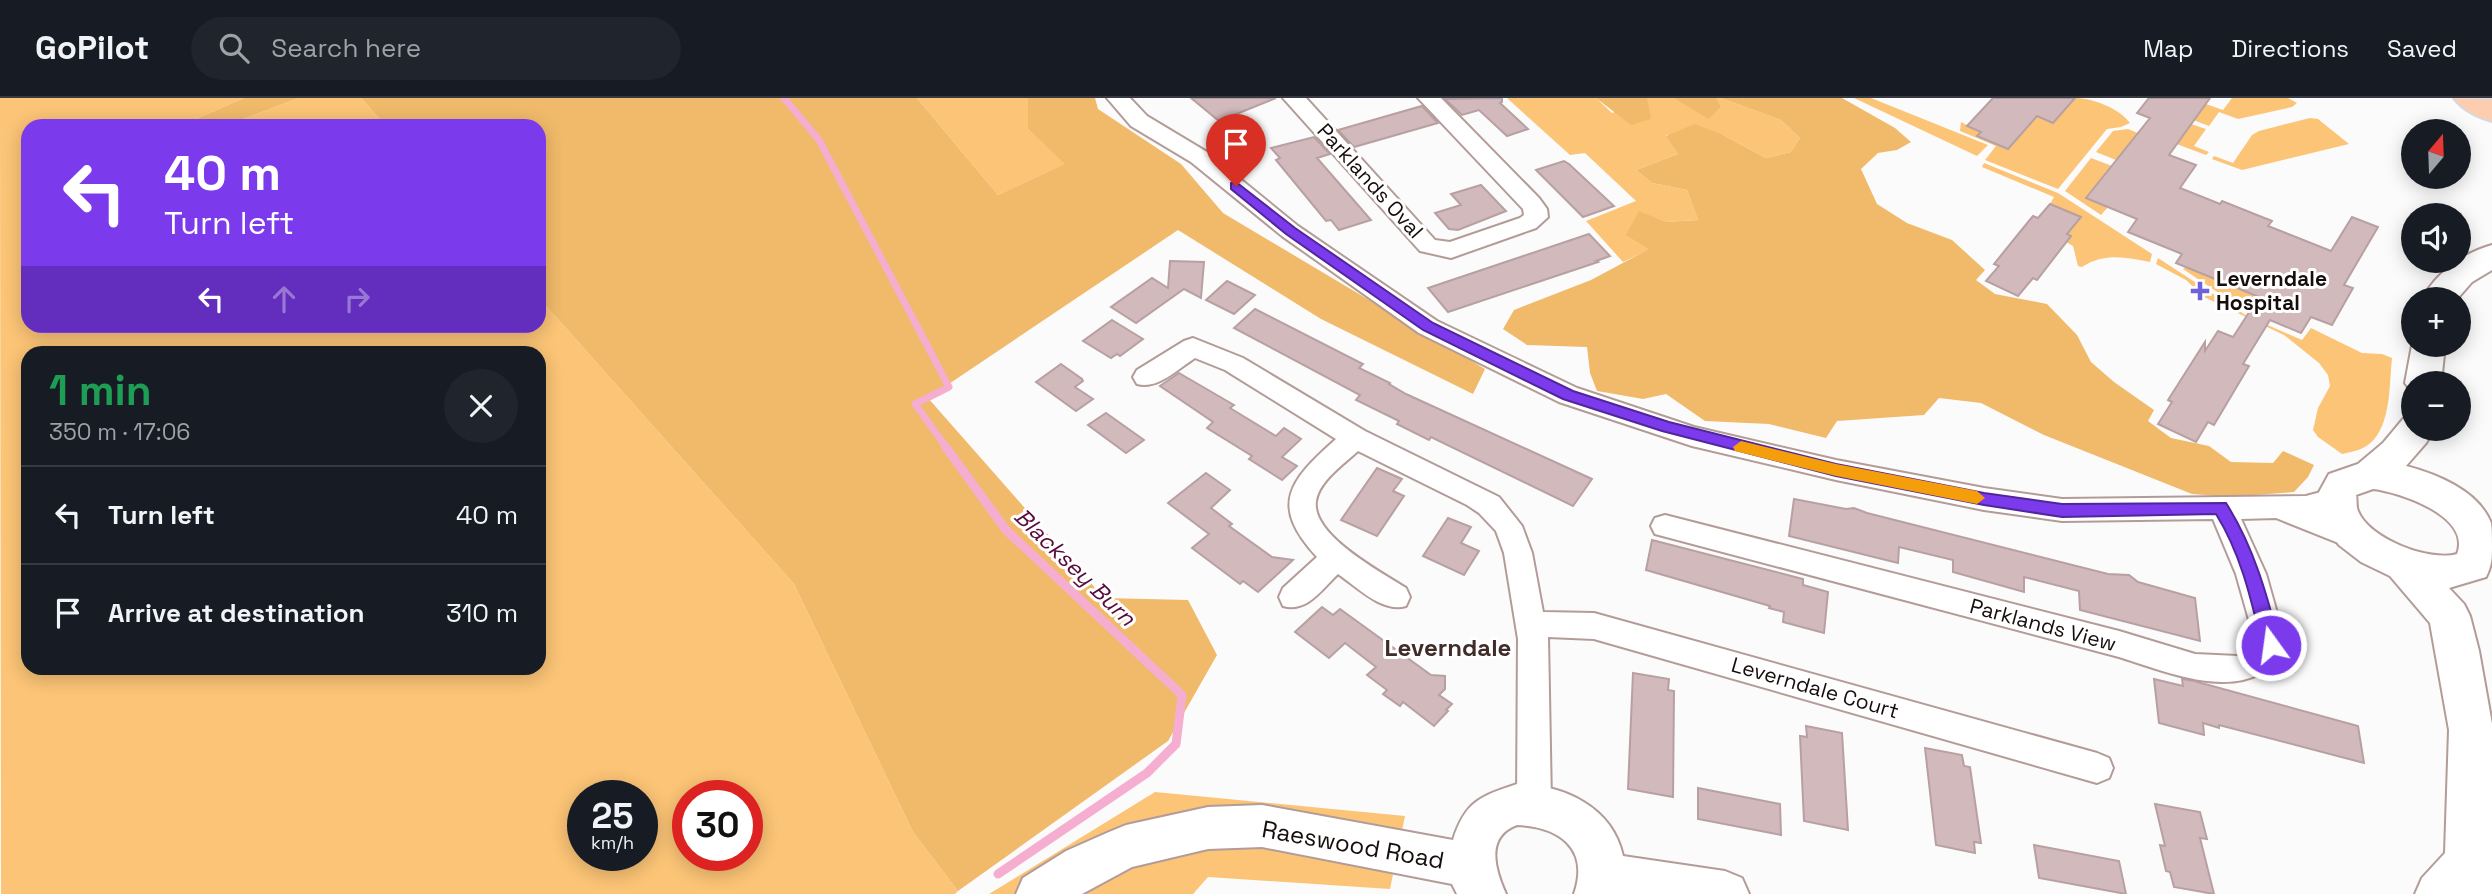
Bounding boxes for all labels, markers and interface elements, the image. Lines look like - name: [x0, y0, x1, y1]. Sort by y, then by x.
- search box: [191, 17, 681, 80]
- text: GoPilot: [35, 27, 149, 69]
- icon: search: [215, 29, 253, 67]
- text: Search here: [271, 31, 421, 65]
- text: Map: [2143, 33, 2193, 64]
- text: Directions: [2231, 33, 2349, 64]
- text: Saved: [2387, 33, 2457, 64]
- pin: [1206, 114, 1266, 186]
- street label: Parklands Oval: [1311, 117, 1429, 244]
- north arrow: [2401, 119, 2471, 189]
- map controls: [2401, 119, 2471, 441]
- icon: arrive: [1217, 125, 1255, 163]
- text: 40 m: [164, 142, 281, 204]
- icon: left: [49, 147, 140, 238]
- text: Turn left: [164, 203, 294, 243]
- button: sound: [2401, 203, 2471, 273]
- place label: Leverndale Hospital: [2216, 265, 2327, 316]
- icon: left: [192, 280, 230, 318]
- icon: ahead: [265, 280, 303, 318]
- icon: right: [338, 280, 376, 318]
- marker: Leverndale Hospital: [2190, 281, 2210, 301]
- button: +: [2401, 287, 2471, 357]
- text: 1 min: [49, 364, 152, 417]
- button: close: [444, 369, 518, 443]
- button: −: [2401, 371, 2471, 441]
- text: 350 m · 17:06: [49, 417, 190, 447]
- icon: left: [49, 496, 87, 534]
- text: Turn left: [108, 498, 215, 532]
- text: 40 m: [456, 498, 518, 532]
- water label: Blacksey Burn: [1008, 502, 1143, 633]
- street label: Parklands View: [1967, 592, 2119, 657]
- icon: arrive: [49, 594, 87, 632]
- text: Arrive at destination: [108, 596, 365, 630]
- text: 310 m: [446, 596, 518, 630]
- position arrow: [2234, 608, 2308, 682]
- district label: Leverndale: [1385, 632, 1511, 663]
- street label: Leverndale Court: [1728, 651, 1902, 724]
- speed limit sign: 30: [672, 780, 763, 871]
- text: 25: [592, 794, 633, 838]
- street label: Raeswood Road: [1260, 813, 1447, 876]
- text: km/h: [591, 831, 634, 854]

